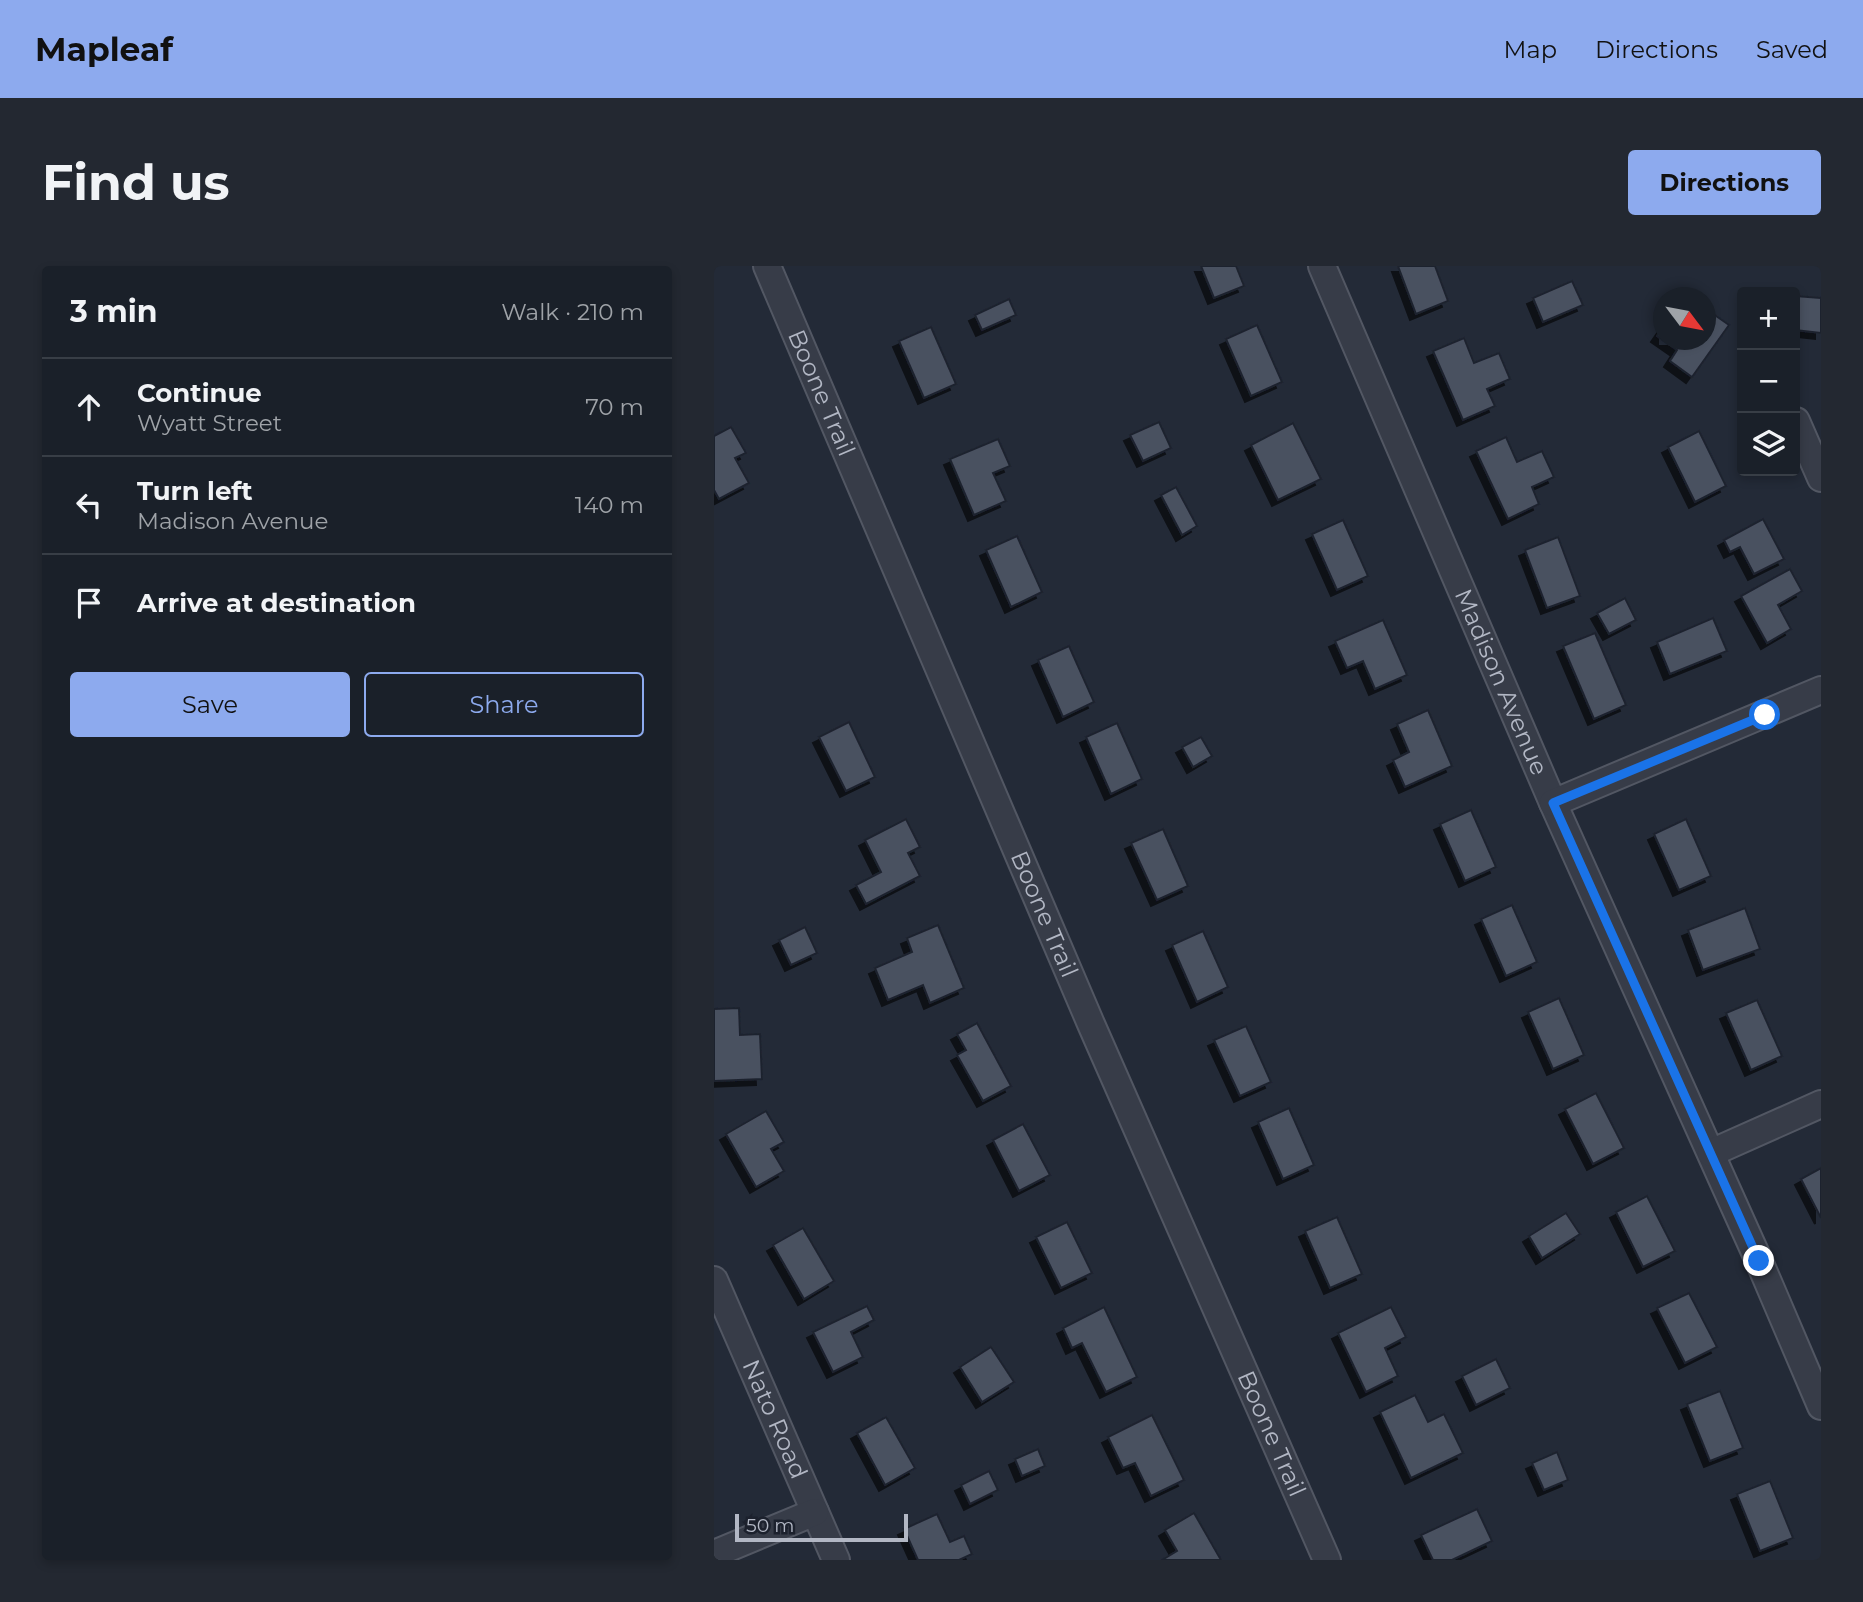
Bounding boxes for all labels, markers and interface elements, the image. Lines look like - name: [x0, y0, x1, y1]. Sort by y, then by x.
- text: Mapleaf: [35, 29, 173, 69]
- text: Map: [1504, 35, 1557, 64]
- text: Directions: [1595, 35, 1718, 64]
- text: Saved: [1756, 35, 1828, 64]
- button: Directions: [1628, 150, 1821, 215]
- text: Find us: [42, 153, 230, 212]
- north arrow: [1653, 287, 1716, 350]
- map controls: [1737, 287, 1800, 476]
- button: +: [1737, 287, 1800, 350]
- text: 3 min: [70, 293, 157, 330]
- text: Walk · 210 m: [501, 298, 644, 326]
- street label: Boone Trail: [782, 325, 861, 460]
- button: −: [1737, 350, 1800, 413]
- text: Continue: [137, 377, 262, 409]
- icon: ahead: [70, 388, 108, 426]
- text: 70 m: [585, 393, 644, 421]
- text: Wyatt Street: [137, 409, 282, 437]
- button: layers: [1737, 413, 1800, 476]
- text: Turn left: [137, 475, 253, 507]
- icon: left: [70, 486, 108, 524]
- text: 140 m: [575, 491, 644, 519]
- text: Madison Avenue: [137, 507, 328, 535]
- icon: arrive: [70, 584, 108, 622]
- street label: Madison Avenue: [1449, 584, 1554, 779]
- text: Arrive at destination: [137, 587, 416, 619]
- button: Save: [70, 672, 350, 737]
- button: Share: [364, 672, 644, 737]
- route start: [1749, 699, 1780, 730]
- street label: Boone Trail: [1005, 847, 1084, 982]
- route end: [1743, 1245, 1774, 1276]
- street label: Nato Road: [736, 1355, 814, 1483]
- street label: Boone Trail: [1231, 1366, 1312, 1501]
- scale bar: [735, 1511, 908, 1543]
- text: 50 m: [746, 1514, 794, 1537]

